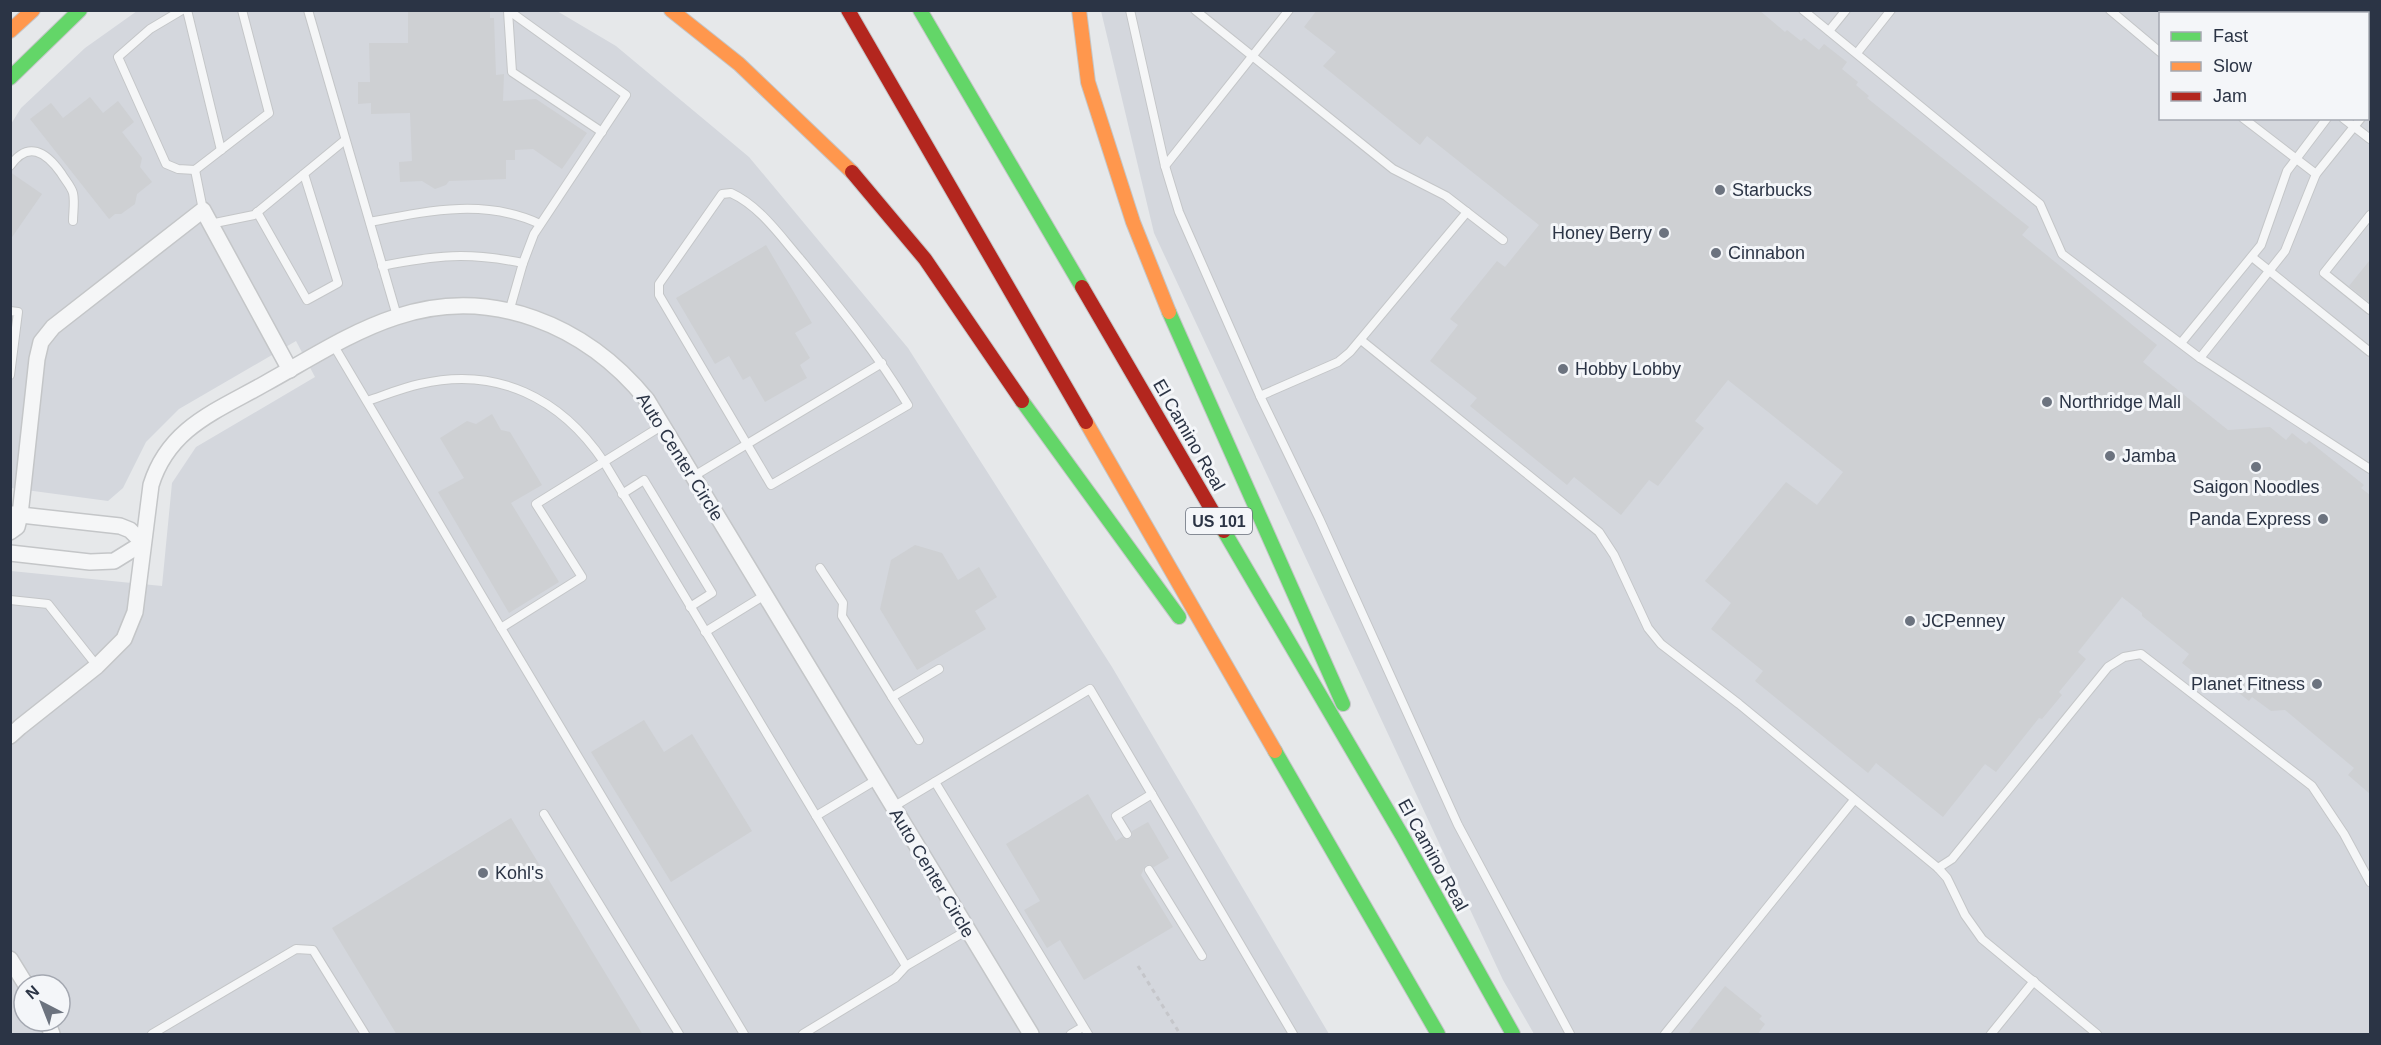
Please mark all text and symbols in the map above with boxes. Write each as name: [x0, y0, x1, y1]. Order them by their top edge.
legend: [2159, 12, 2369, 120]
text: Fast: [2213, 26, 2248, 46]
text: Slow: [2213, 56, 2253, 76]
text: Jam: [2213, 86, 2247, 106]
place label: Starbucks: [1732, 180, 1812, 200]
marker: Starbucks: [1713, 183, 1727, 197]
place label: Honey Berry: [1552, 223, 1652, 243]
marker: Honey Berry: [1657, 226, 1671, 240]
place label: Cinnabon: [1728, 243, 1805, 263]
marker: Cinnabon: [1709, 246, 1723, 260]
place label: Hobby Lobby: [1575, 359, 1681, 379]
marker: Hobby Lobby: [1556, 362, 1570, 376]
street label: El Camino Real: [1149, 376, 1229, 494]
street label: Auto Center Circle: [633, 389, 727, 525]
place label: Northridge Mall: [2059, 392, 2181, 412]
marker: Northridge Mall: [2040, 395, 2054, 409]
place label: Jamba: [2122, 446, 2177, 466]
marker: Jamba: [2103, 449, 2117, 463]
marker: Saigon Noodles: [2249, 460, 2263, 474]
place label: Saigon Noodles: [2192, 477, 2320, 497]
road number: US 101: [1186, 508, 1252, 534]
place label: Panda Express: [2189, 509, 2311, 529]
marker: Panda Express: [2316, 512, 2330, 526]
place label: JCPenney: [1922, 611, 2005, 631]
marker: JCPenney: [1903, 614, 1917, 628]
place label: Planet Fitness: [2191, 674, 2305, 694]
marker: Planet Fitness: [2310, 677, 2324, 691]
street label: El Camino Real: [1394, 795, 1472, 915]
street label: Auto Center Circle: [886, 805, 978, 941]
place label: Kohl's: [495, 863, 543, 883]
marker: Kohl's: [476, 866, 490, 880]
north arrow: [12, 973, 72, 1033]
text: N: [22, 982, 42, 1002]

